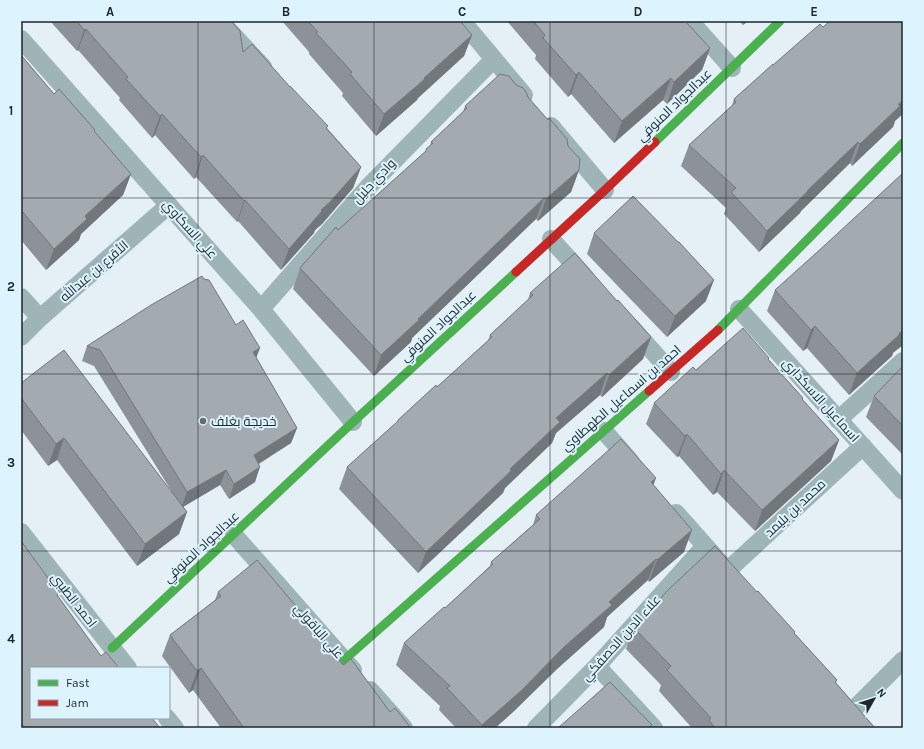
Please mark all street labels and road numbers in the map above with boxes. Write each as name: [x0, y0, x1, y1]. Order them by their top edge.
street label: عبدالجواد المنوفي: [634, 66, 716, 147]
street label: وادي جليل: [350, 156, 401, 209]
street label: علي السكاوي: [157, 197, 220, 263]
street label: الأقرع بن عبدالله: [56, 237, 132, 305]
street label: عبدالجواد المنوفي: [397, 287, 481, 367]
street label: احمد بن اسماعيل الطهطاوي: [558, 342, 686, 456]
street label: اسماعيل الاسكداري: [777, 355, 862, 447]
street label: محمد بن بليمد: [761, 476, 829, 540]
street label: عبدالجواد المنوفي: [160, 508, 244, 588]
street label: احمد الطيبي: [46, 570, 100, 632]
street label: علاء الدين الحصفكي: [578, 592, 666, 686]
street label: علي الباقولي: [289, 600, 347, 663]

